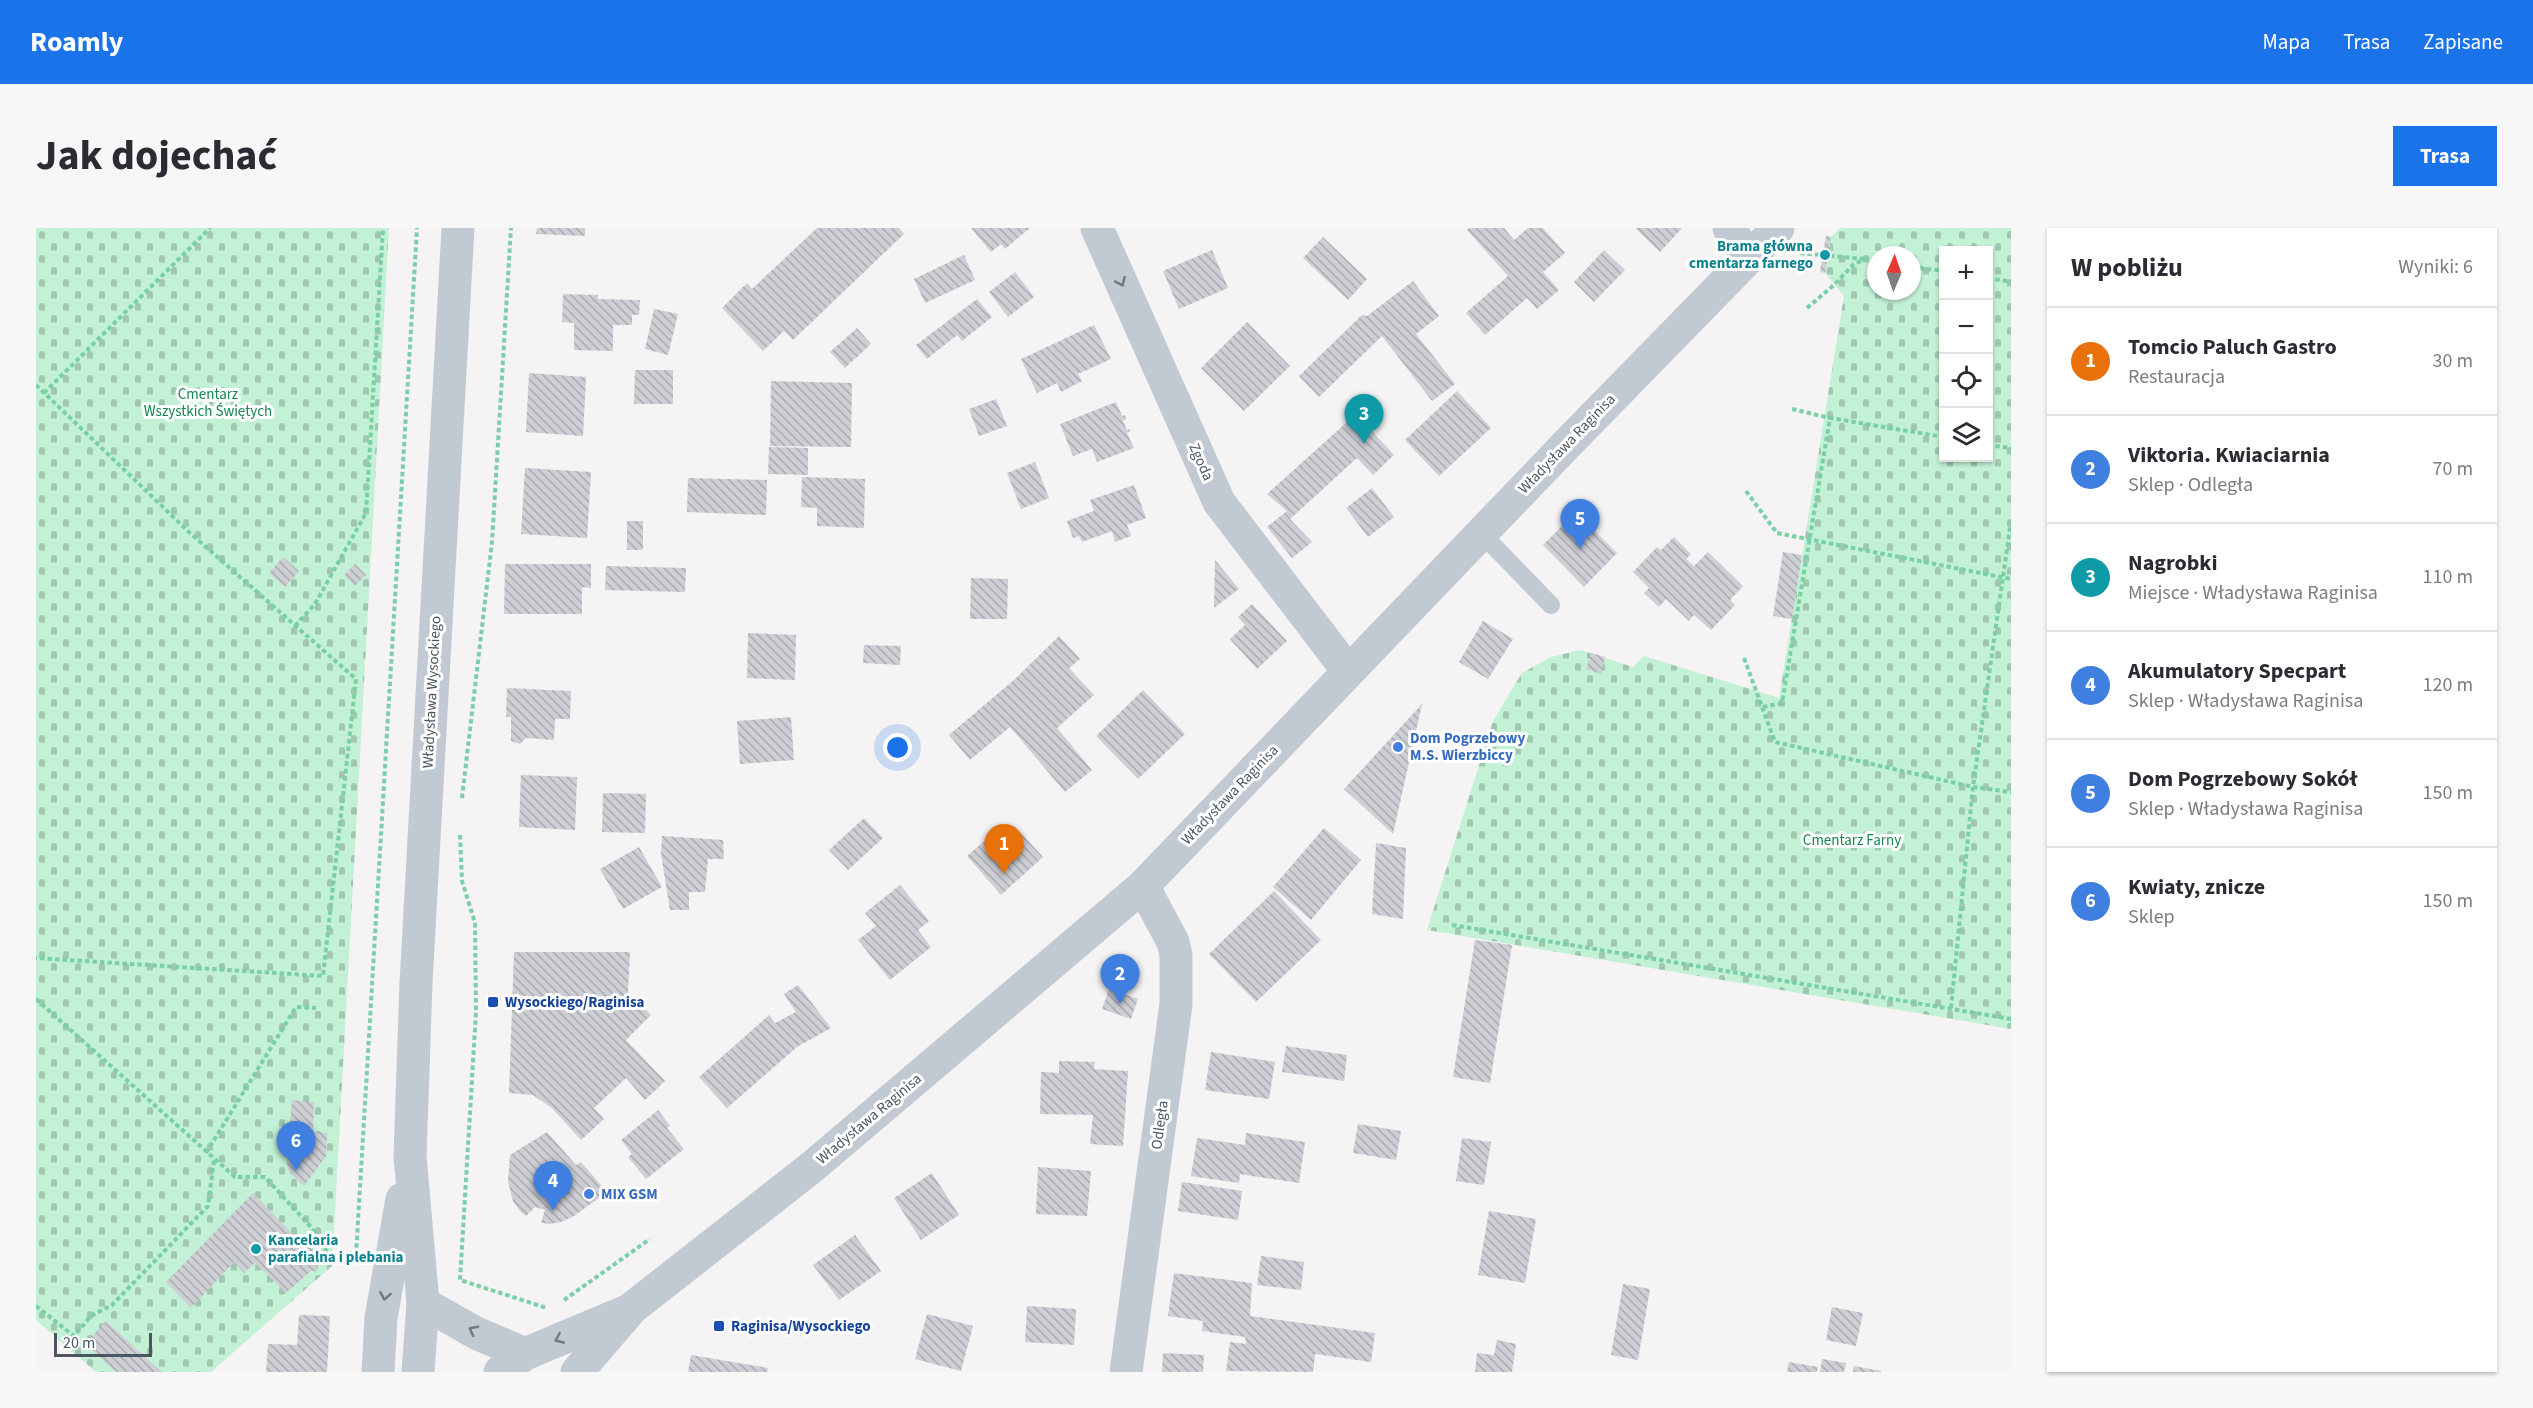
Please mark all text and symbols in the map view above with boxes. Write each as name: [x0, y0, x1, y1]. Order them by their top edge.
text: Roamly: [30, 22, 123, 62]
text: Mapa: [2262, 27, 2310, 57]
text: Trasa: [2343, 27, 2390, 57]
text: Zapisane: [2423, 27, 2503, 57]
text: Jak dojechać: [36, 126, 277, 186]
button: Trasa: [2393, 126, 2497, 186]
place label: Brama główna cmentarza farnego: [1689, 236, 1813, 274]
north arrow: [1867, 246, 1921, 300]
map controls: [1939, 246, 1993, 462]
button: +: [1939, 246, 1993, 300]
marker: Brama główna cmentarza farnego: [1818, 248, 1832, 262]
text: W pobliżu: [2071, 249, 2183, 286]
text: Wyniki: 6: [2398, 253, 2473, 281]
one-way arrow: [1113, 275, 1125, 286]
button: −: [1939, 300, 1993, 354]
text: Tomcio Paluch Gastro: [2128, 331, 2337, 363]
text: 1: [2085, 347, 2096, 375]
text: 30 m: [2433, 347, 2473, 375]
button: locate: [1939, 354, 1993, 408]
text: Restauracja: [2128, 363, 2225, 391]
park label: Cmentarz Wszystkich Świętych: [144, 384, 272, 422]
street label: Władysława Raginisa: [1514, 389, 1620, 499]
pin: 3: [1344, 394, 1384, 444]
button: layers: [1939, 408, 1993, 462]
text: Viktoria. Kwiaciarnia: [2128, 439, 2330, 471]
street label: Zgoda: [1183, 440, 1219, 484]
text: 2: [2085, 455, 2096, 483]
text: 70 m: [2433, 455, 2473, 483]
text: Sklep · Odległa: [2128, 471, 2253, 499]
pin: 5: [1560, 500, 1600, 549]
text: Nagrobki: [2128, 547, 2217, 579]
text: 3: [2085, 563, 2096, 591]
text: 110 m: [2423, 563, 2473, 591]
text: Miejsce · Władysława Raginisa: [2128, 579, 2378, 607]
street label: Władysława Wysockiego: [418, 615, 446, 769]
text: Akumulatory Specpart: [2128, 655, 2346, 687]
text: 4: [2085, 671, 2096, 699]
text: 120 m: [2423, 671, 2473, 699]
text: Sklep · Władysława Raginisa: [2128, 687, 2363, 715]
place label: Dom Pogrzebowy M.S. Wierzbiccy: [1410, 728, 1525, 766]
your location: [883, 733, 912, 762]
street label: Władysława Raginisa: [1177, 740, 1283, 850]
marker: Dom Pogrzebowy M.S. Wierzbiccy: [1391, 740, 1405, 754]
text: Dom Pogrzebowy Sokół: [2128, 763, 2357, 795]
text: 5: [2085, 779, 2096, 807]
text: 150 m: [2423, 779, 2473, 807]
text: Sklep · Władysława Raginisa: [2128, 795, 2363, 823]
pin: 1: [984, 824, 1024, 874]
park label: Cmentarz Farny: [1803, 830, 1901, 851]
text: Kwiaty, znicze: [2128, 871, 2265, 903]
text: 6: [2085, 887, 2096, 915]
text: 150 m: [2423, 887, 2473, 915]
text: Sklep: [2128, 903, 2175, 931]
pin: 2: [1100, 954, 1140, 1004]
place label: Wysockiego/Raginisa: [505, 992, 645, 1013]
marker: Wysockiego/Raginisa: [486, 995, 500, 1009]
street label: Władysława Raginisa: [812, 1069, 926, 1169]
street label: Odległa: [1146, 1099, 1174, 1151]
pin: 6: [276, 1122, 316, 1171]
pin: 4: [534, 1162, 572, 1211]
place label: MIX GSM: [601, 1184, 658, 1205]
marker: MIX GSM: [582, 1187, 596, 1201]
place label: Kancelaria parafialna i plebania: [268, 1230, 404, 1268]
marker: Kancelaria parafialna i plebania: [249, 1242, 263, 1256]
one-way arrow: [379, 1291, 392, 1301]
place label: Raginisa/Wysockiego: [731, 1316, 871, 1337]
marker: Raginisa/Wysockiego: [712, 1319, 726, 1333]
one-way arrow: [469, 1326, 479, 1337]
scale bar: [54, 1330, 152, 1358]
text: 20 m: [63, 1332, 95, 1354]
one-way arrow: [555, 1332, 566, 1344]

